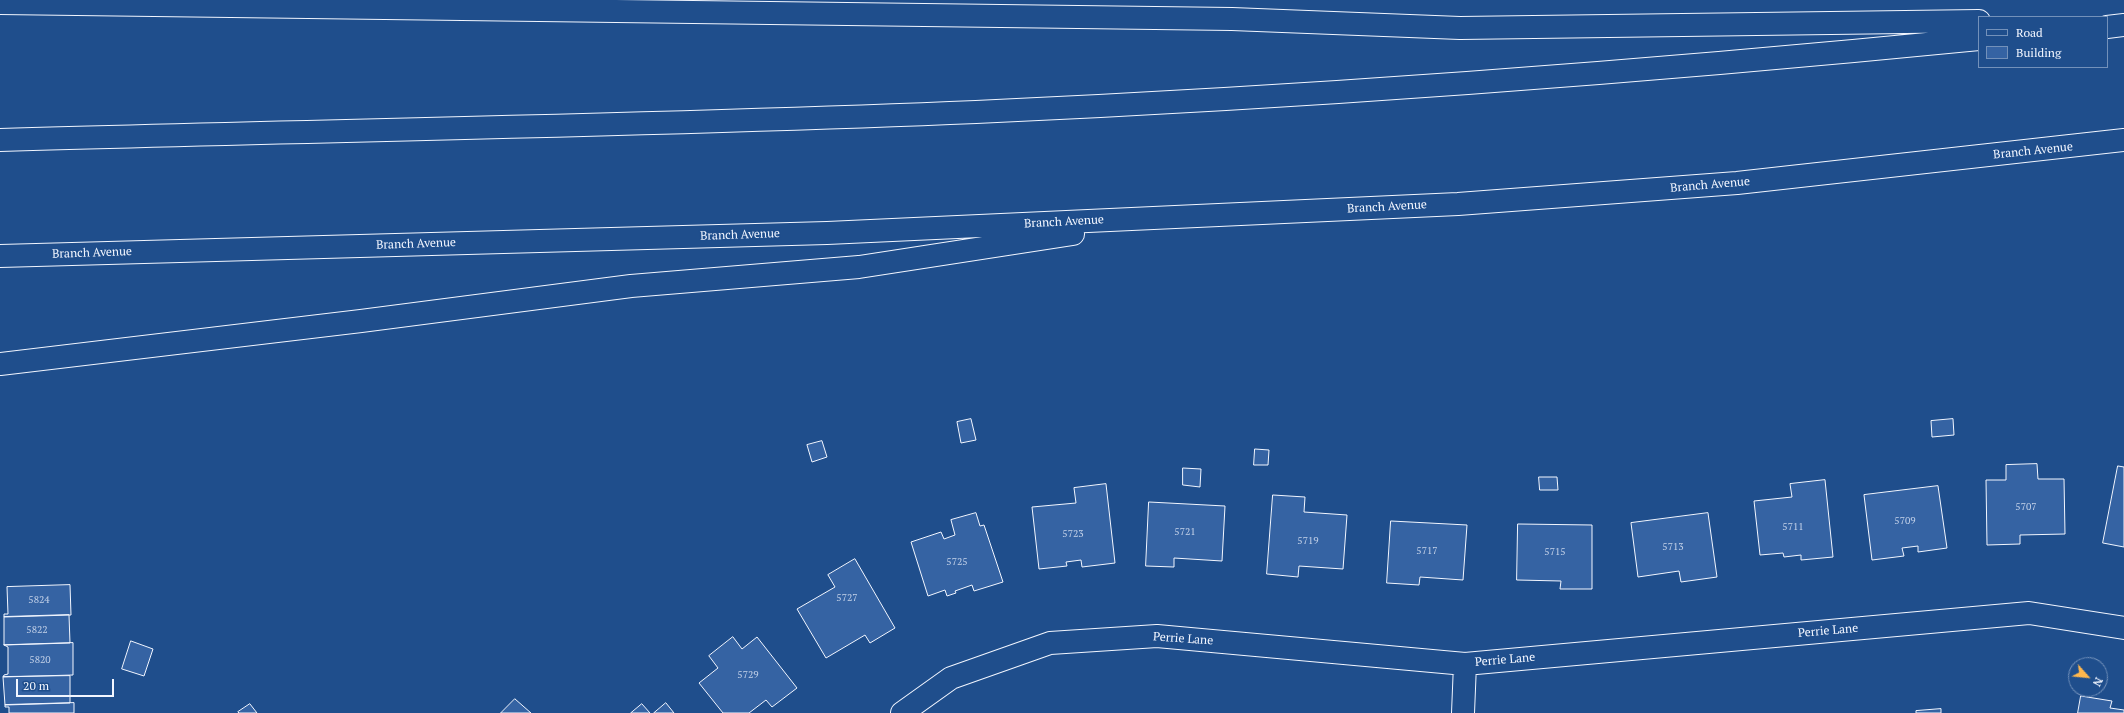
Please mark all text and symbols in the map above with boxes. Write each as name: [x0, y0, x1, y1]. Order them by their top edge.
legend: [1978, 16, 2108, 68]
text: Road: [2016, 25, 2043, 40]
text: Building: [2016, 45, 2061, 60]
street label: Branch Avenue: [1992, 140, 2074, 162]
street label: Branch Avenue: [1670, 174, 1750, 196]
street label: Branch Avenue: [1347, 198, 1427, 216]
street label: Branch Avenue: [1024, 213, 1104, 231]
street label: Branch Avenue: [700, 226, 780, 244]
street label: Branch Avenue: [376, 235, 456, 253]
street label: Branch Avenue: [52, 244, 132, 262]
house number: 5707: [2015, 501, 2037, 513]
house number: 5709: [1894, 515, 1916, 527]
house number: 5711: [1782, 521, 1804, 533]
house number: 5721: [1174, 526, 1196, 538]
house number: 5723: [1062, 528, 1084, 540]
house number: 5719: [1297, 535, 1319, 547]
house number: 5713: [1662, 541, 1684, 553]
house number: 5717: [1416, 545, 1438, 557]
house number: 5715: [1544, 546, 1566, 558]
house number: 5725: [946, 556, 968, 568]
house number: 5727: [836, 592, 858, 604]
house number: 5824: [28, 594, 50, 606]
street label: Perrie Lane: [1797, 621, 1859, 641]
house number: 5822: [26, 624, 48, 636]
street label: Perrie Lane: [1152, 630, 1214, 648]
street label: Perrie Lane: [1474, 650, 1536, 670]
house number: 5820: [29, 654, 51, 666]
north arrow: [2068, 657, 2108, 697]
house number: 5729: [737, 669, 759, 681]
scale bar: [18, 671, 116, 697]
text: N: [2090, 675, 2106, 689]
text: 20 m: [23, 678, 49, 693]

